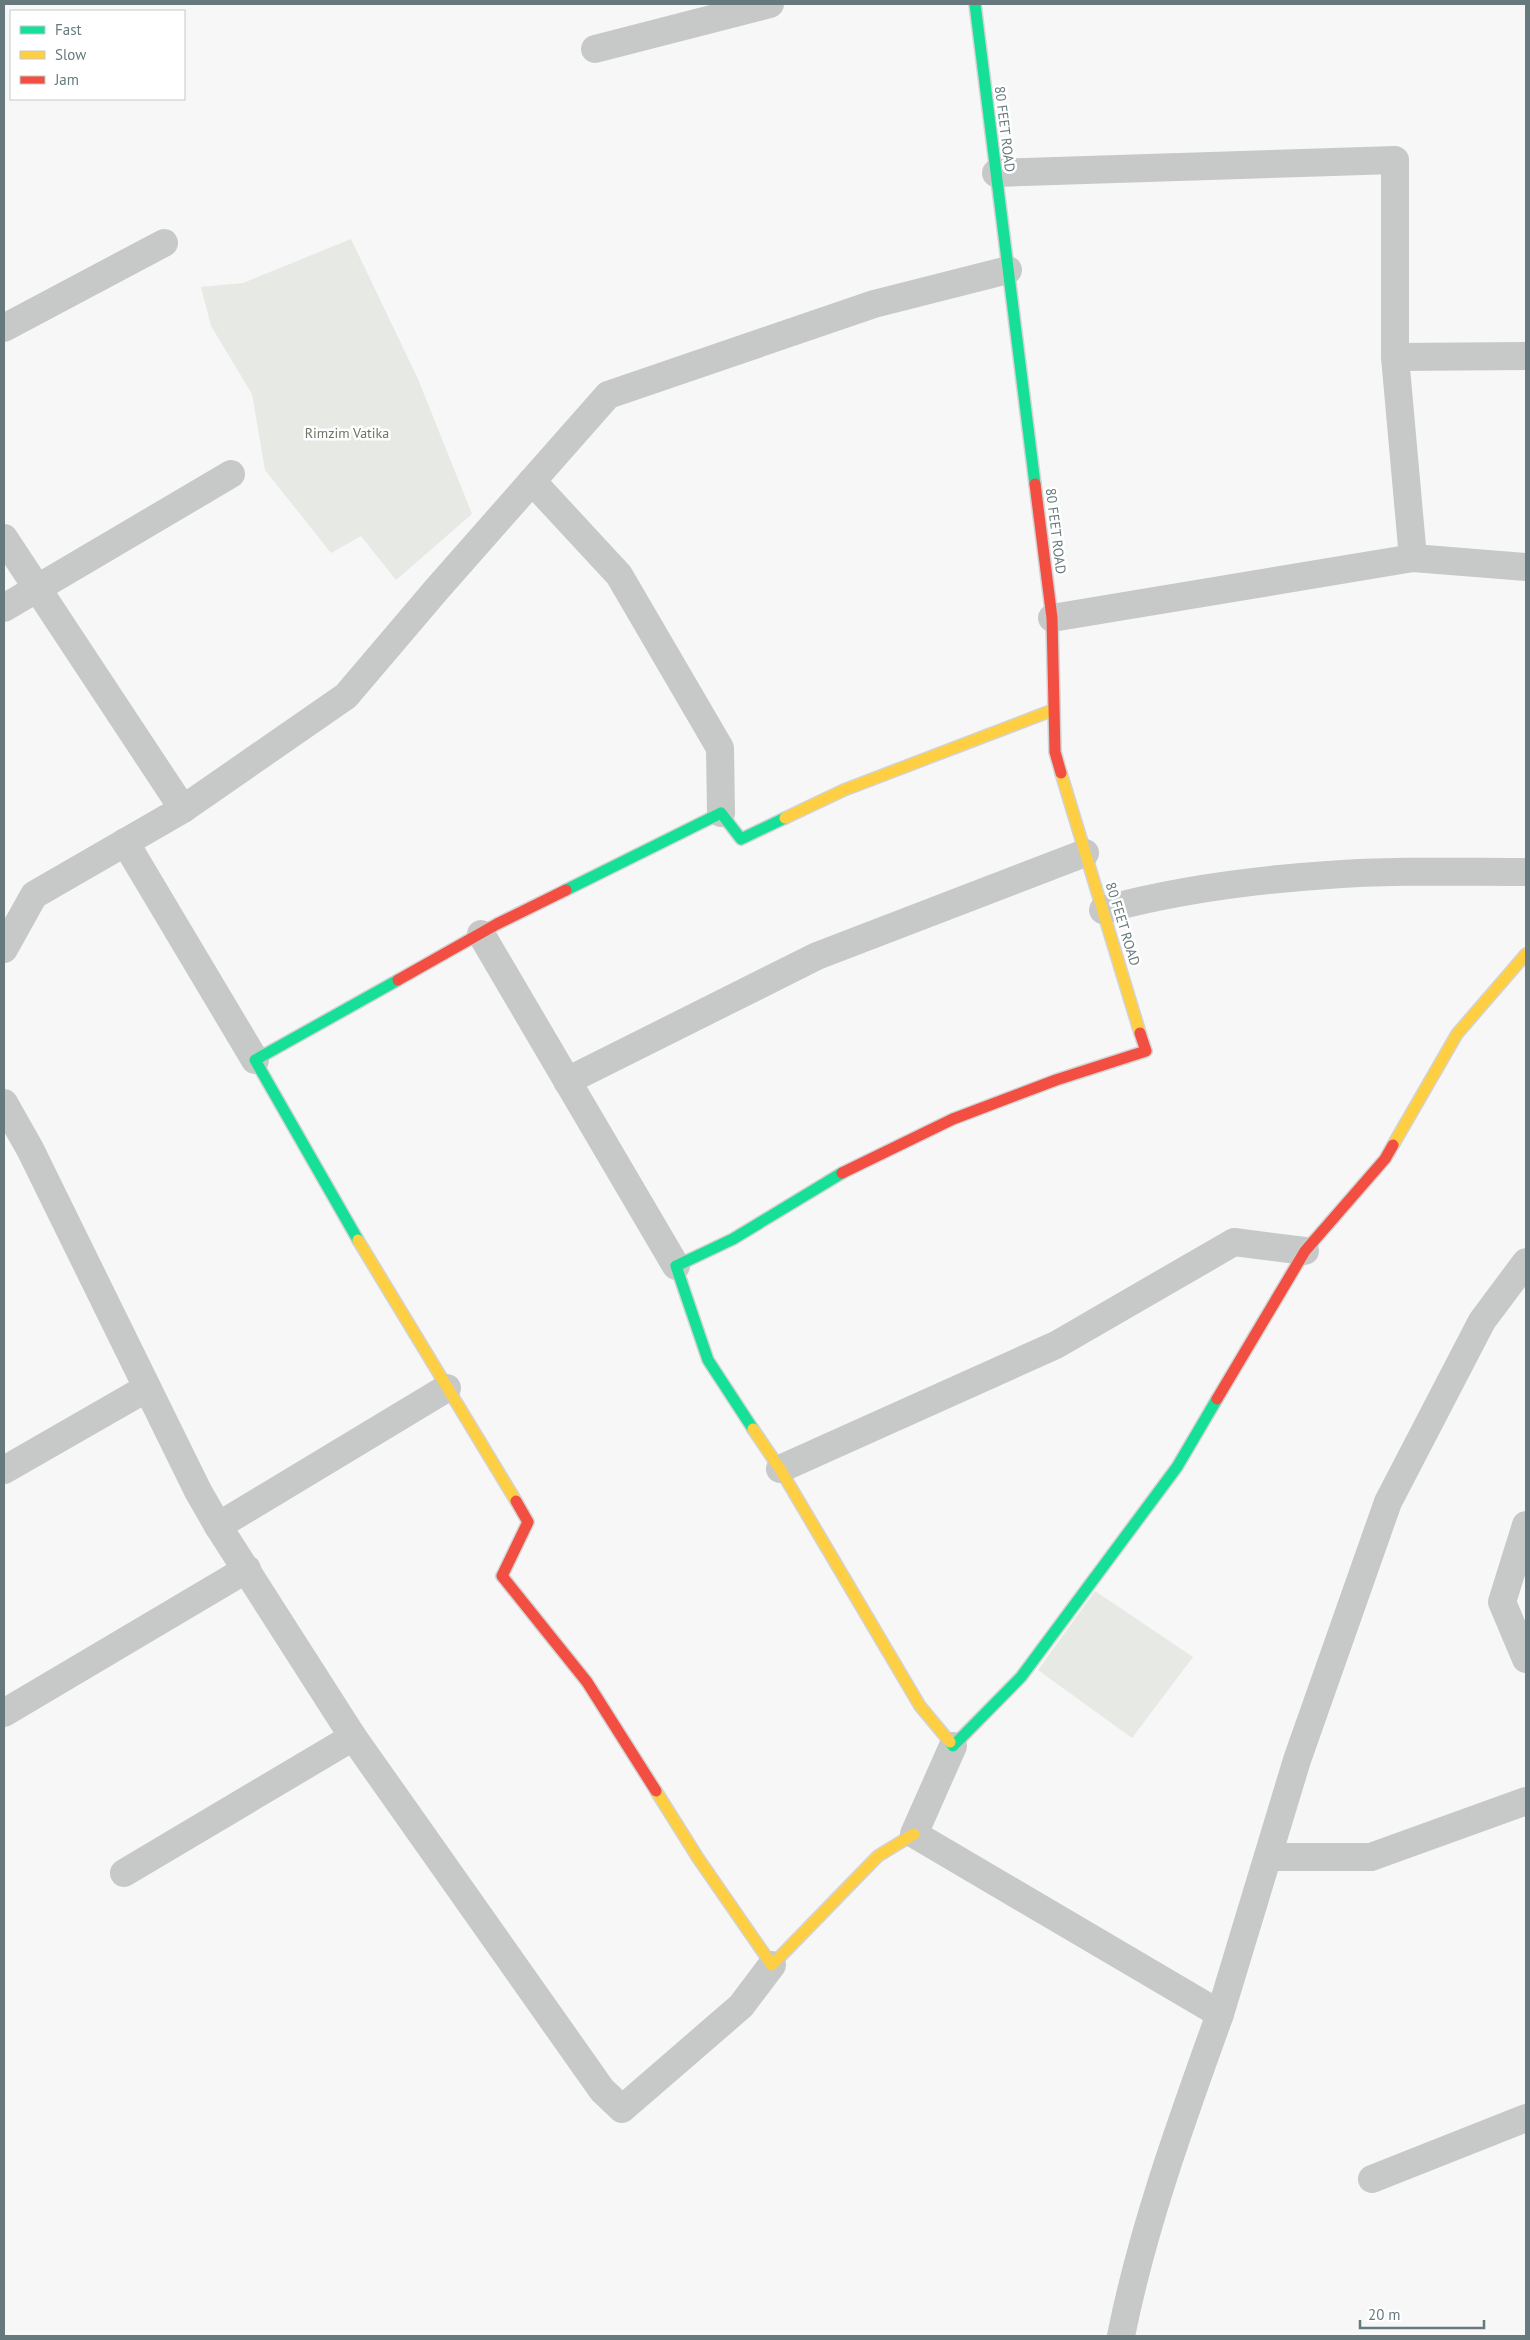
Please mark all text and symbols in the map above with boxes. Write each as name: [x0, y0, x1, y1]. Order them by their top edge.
legend: [10, 10, 185, 100]
text: Fast: [55, 20, 82, 39]
text: Slow: [55, 45, 86, 64]
text: Jam: [54, 70, 79, 89]
street label: 80 FEET ROAD: [991, 85, 1019, 173]
park label: Rimzim Vatika: [305, 424, 389, 442]
street label: 80 FEET ROAD: [1042, 487, 1070, 575]
street label: 80 FEET ROAD: [1102, 880, 1144, 968]
scale bar: [1360, 2298, 1484, 2330]
text: 20 m: [1368, 2305, 1401, 2324]

